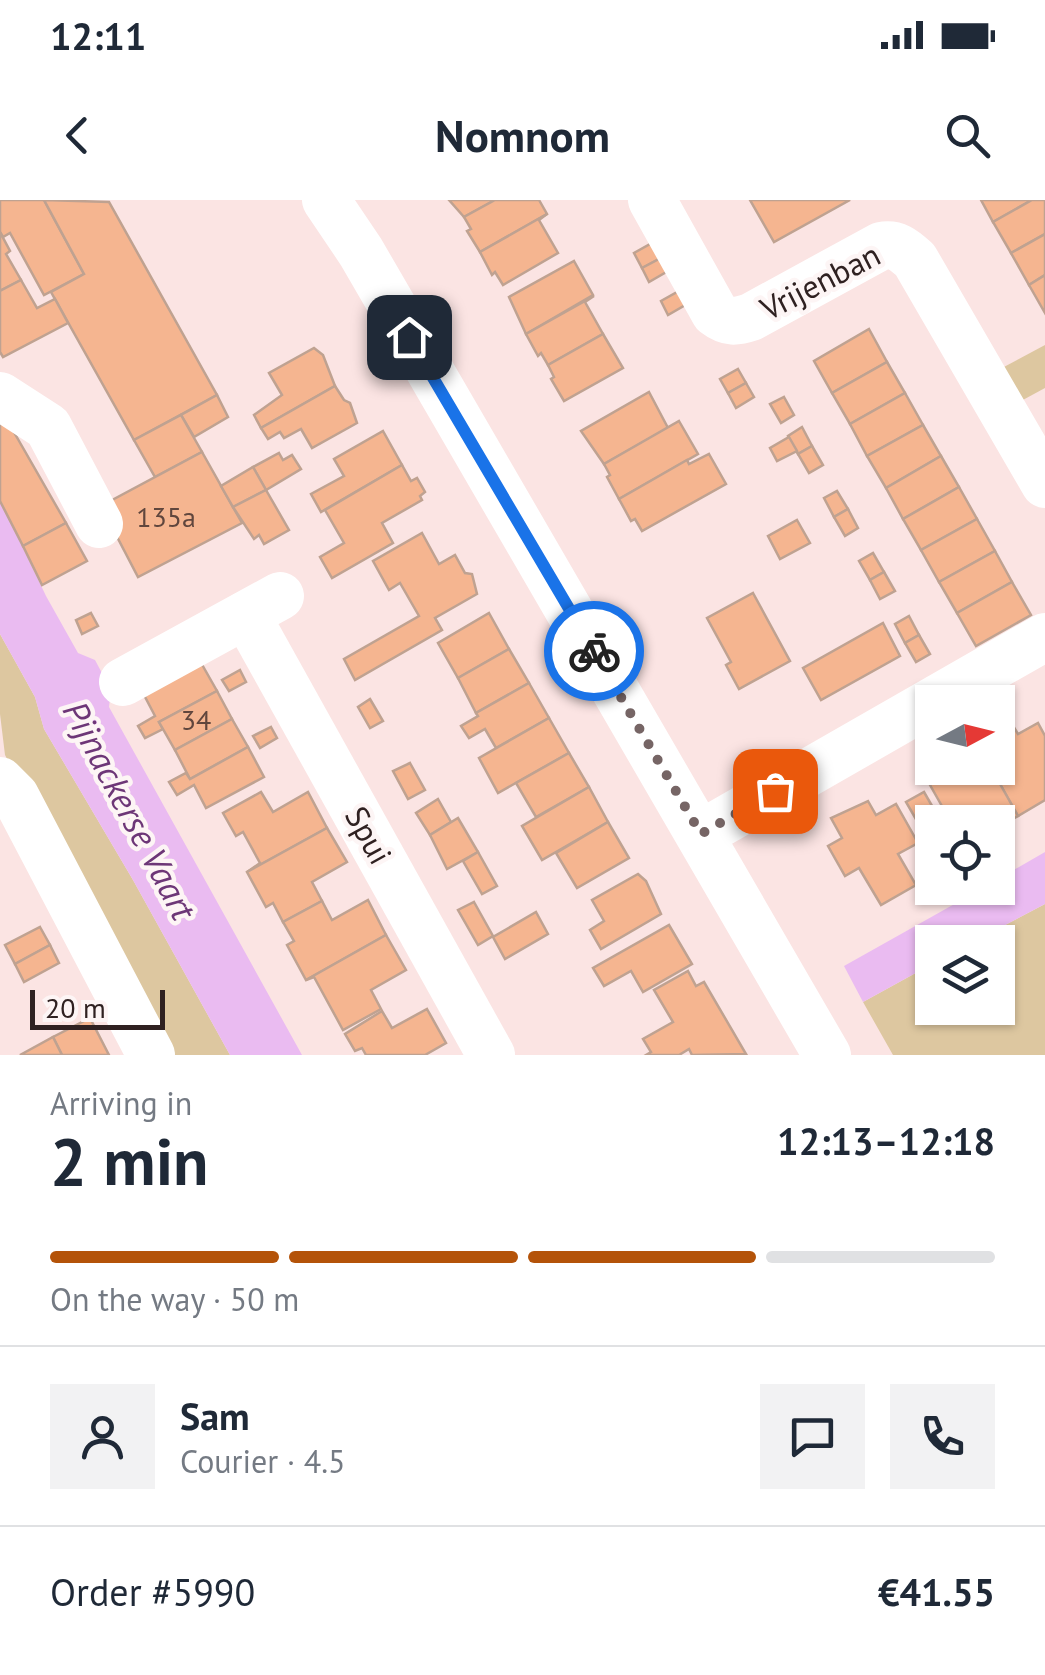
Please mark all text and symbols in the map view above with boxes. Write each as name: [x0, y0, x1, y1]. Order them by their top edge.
text: 12:11: [50, 11, 146, 60]
text: Nomnom: [435, 106, 610, 164]
icon: back: [50, 108, 105, 163]
icon: search: [940, 108, 995, 163]
street label: Vrijenban: [752, 233, 887, 329]
pin: [367, 295, 452, 380]
icon: home: [382, 310, 437, 365]
house number: 135a: [136, 498, 196, 535]
courier: [544, 601, 644, 701]
icon: bike: [567, 624, 622, 679]
north arrow: [915, 685, 1015, 785]
map controls: [915, 685, 1015, 1025]
water label: Pijnackerse Vaart: [53, 693, 208, 929]
house number: 34: [181, 701, 211, 738]
pin: [733, 749, 818, 834]
icon: bag: [748, 764, 803, 819]
street label: Spui: [336, 799, 402, 871]
button: locate: [915, 805, 1015, 905]
button: layers: [915, 925, 1015, 1025]
scale bar: [30, 985, 165, 1030]
text: 20 m: [45, 989, 106, 1026]
text: Arriving in: [50, 1082, 192, 1124]
text: 12:13–12:18: [777, 1116, 995, 1165]
text: 2 min: [50, 1119, 209, 1203]
text: On the way · 50 m: [50, 1278, 299, 1320]
button: person: [50, 1384, 155, 1489]
button: chat: [760, 1384, 865, 1489]
button: phone: [890, 1384, 995, 1489]
text: Sam: [180, 1391, 250, 1440]
text: Courier · 4.5: [180, 1440, 346, 1482]
text: Order #5990: [50, 1567, 255, 1616]
text: €41.55: [878, 1567, 995, 1616]

